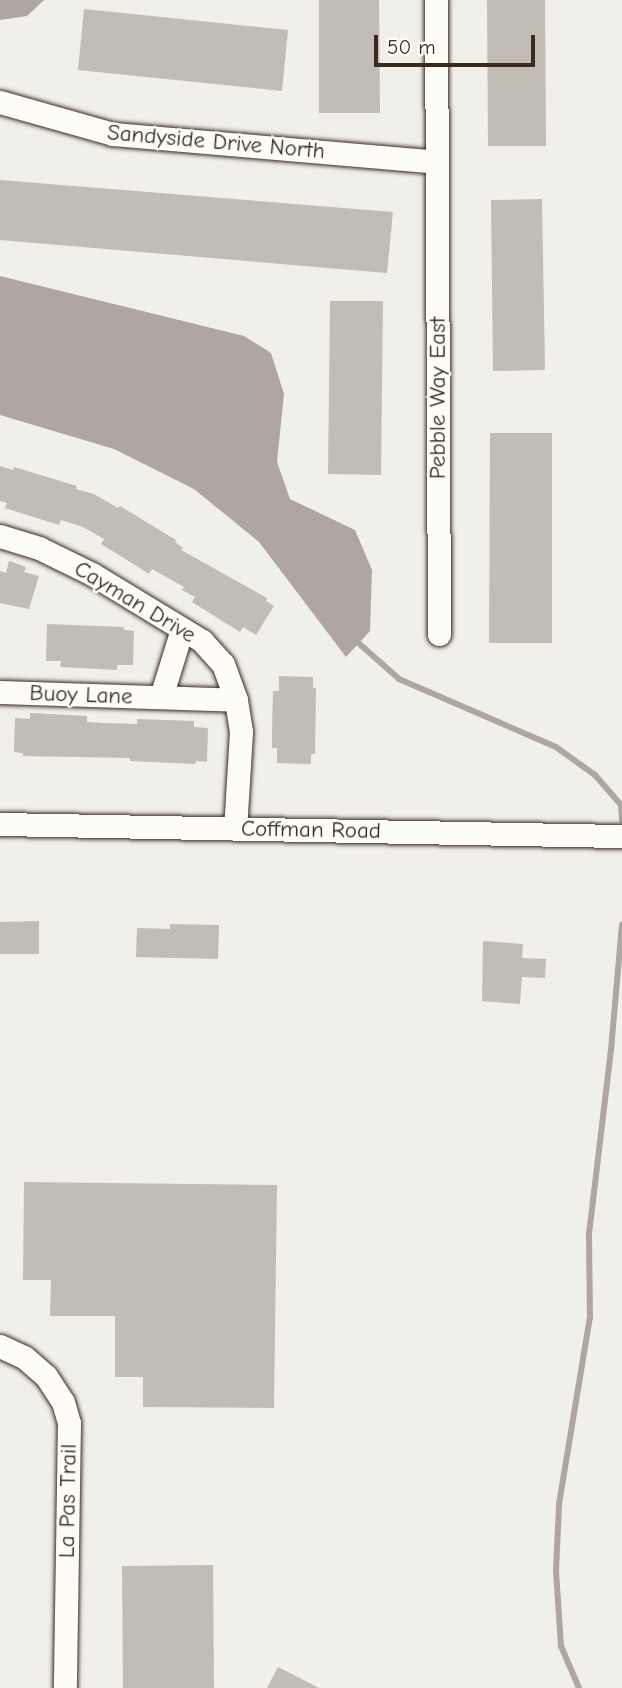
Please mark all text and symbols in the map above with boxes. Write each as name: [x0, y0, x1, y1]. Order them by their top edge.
scale bar: [377, 21, 538, 65]
text: 50 m: [387, 35, 436, 59]
street label: Sandyside Drive North: [106, 119, 326, 165]
street label: Pebble Way East: [424, 317, 452, 479]
street label: Cayman Drive: [69, 555, 201, 649]
street label: Buoy Lane: [29, 679, 133, 711]
street label: Coffman Road: [241, 815, 381, 845]
street label: La Pas Trail: [53, 1444, 83, 1558]

